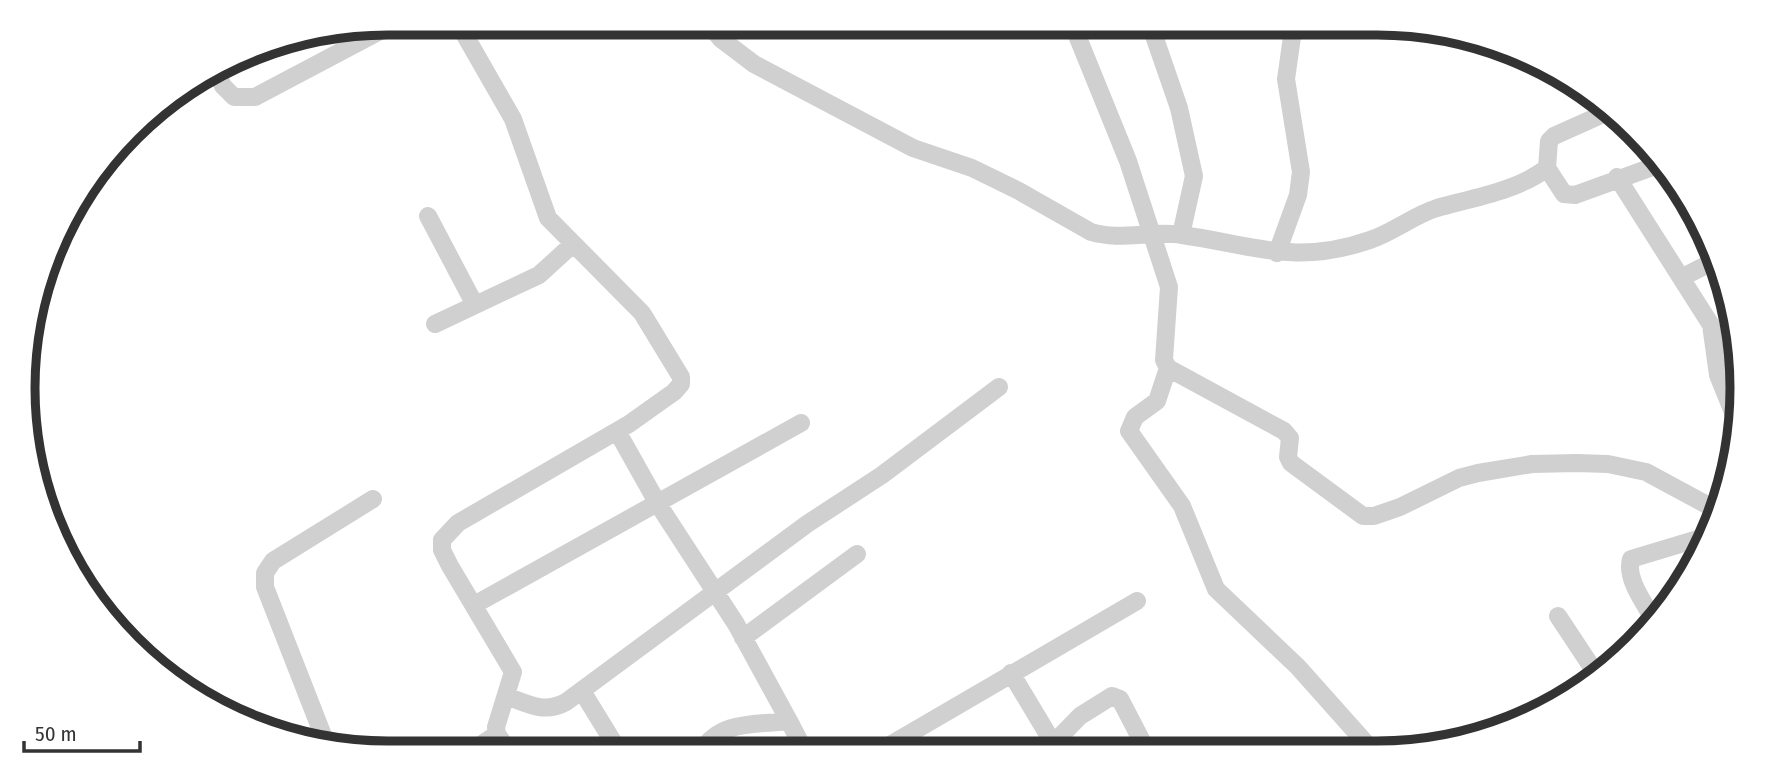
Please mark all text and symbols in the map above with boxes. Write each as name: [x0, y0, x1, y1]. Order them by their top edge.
scale bar: [24, 710, 140, 754]
text: 50 m: [35, 721, 77, 747]

